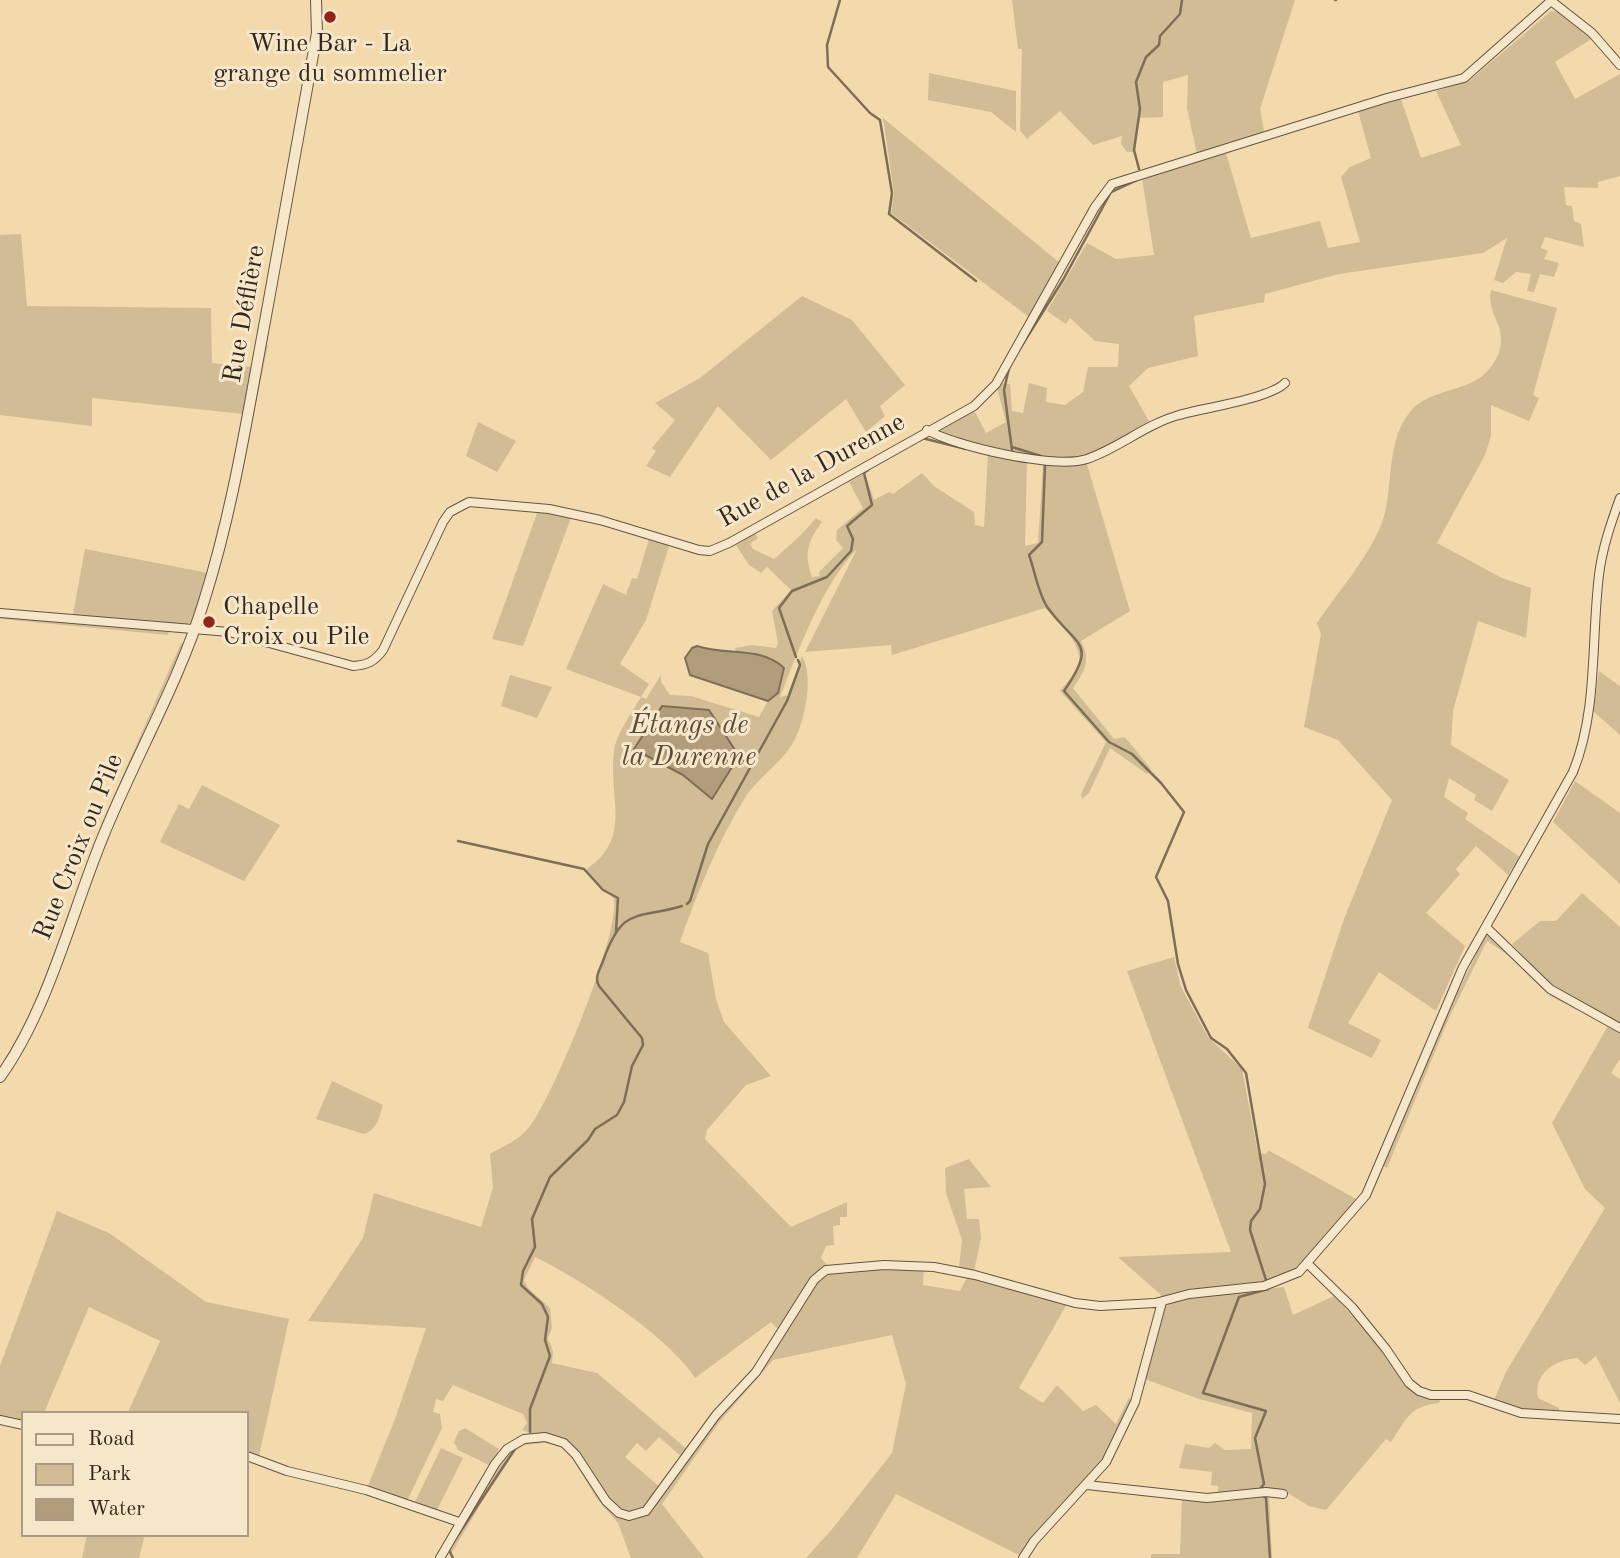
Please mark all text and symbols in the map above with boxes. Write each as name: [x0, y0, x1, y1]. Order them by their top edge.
marker: Wine Bar - La grange du sommelier: [322, 9, 338, 25]
place label: Wine Bar - La grange du sommelier: [213, 28, 447, 90]
street label: Rue Déflière: [218, 243, 272, 385]
street label: Rue de la Durenne: [713, 407, 911, 535]
place label: Chapelle Croix ou Pile: [223, 591, 370, 652]
marker: Chapelle Croix ou Pile: [201, 614, 217, 630]
water label: Étangs de la Durenne: [621, 709, 757, 775]
street label: Rue Croix ou Pile: [27, 749, 131, 945]
legend: [21, 1411, 248, 1537]
text: Road: [88, 1429, 135, 1450]
text: Park: [88, 1464, 131, 1485]
text: Water: [88, 1499, 145, 1520]

